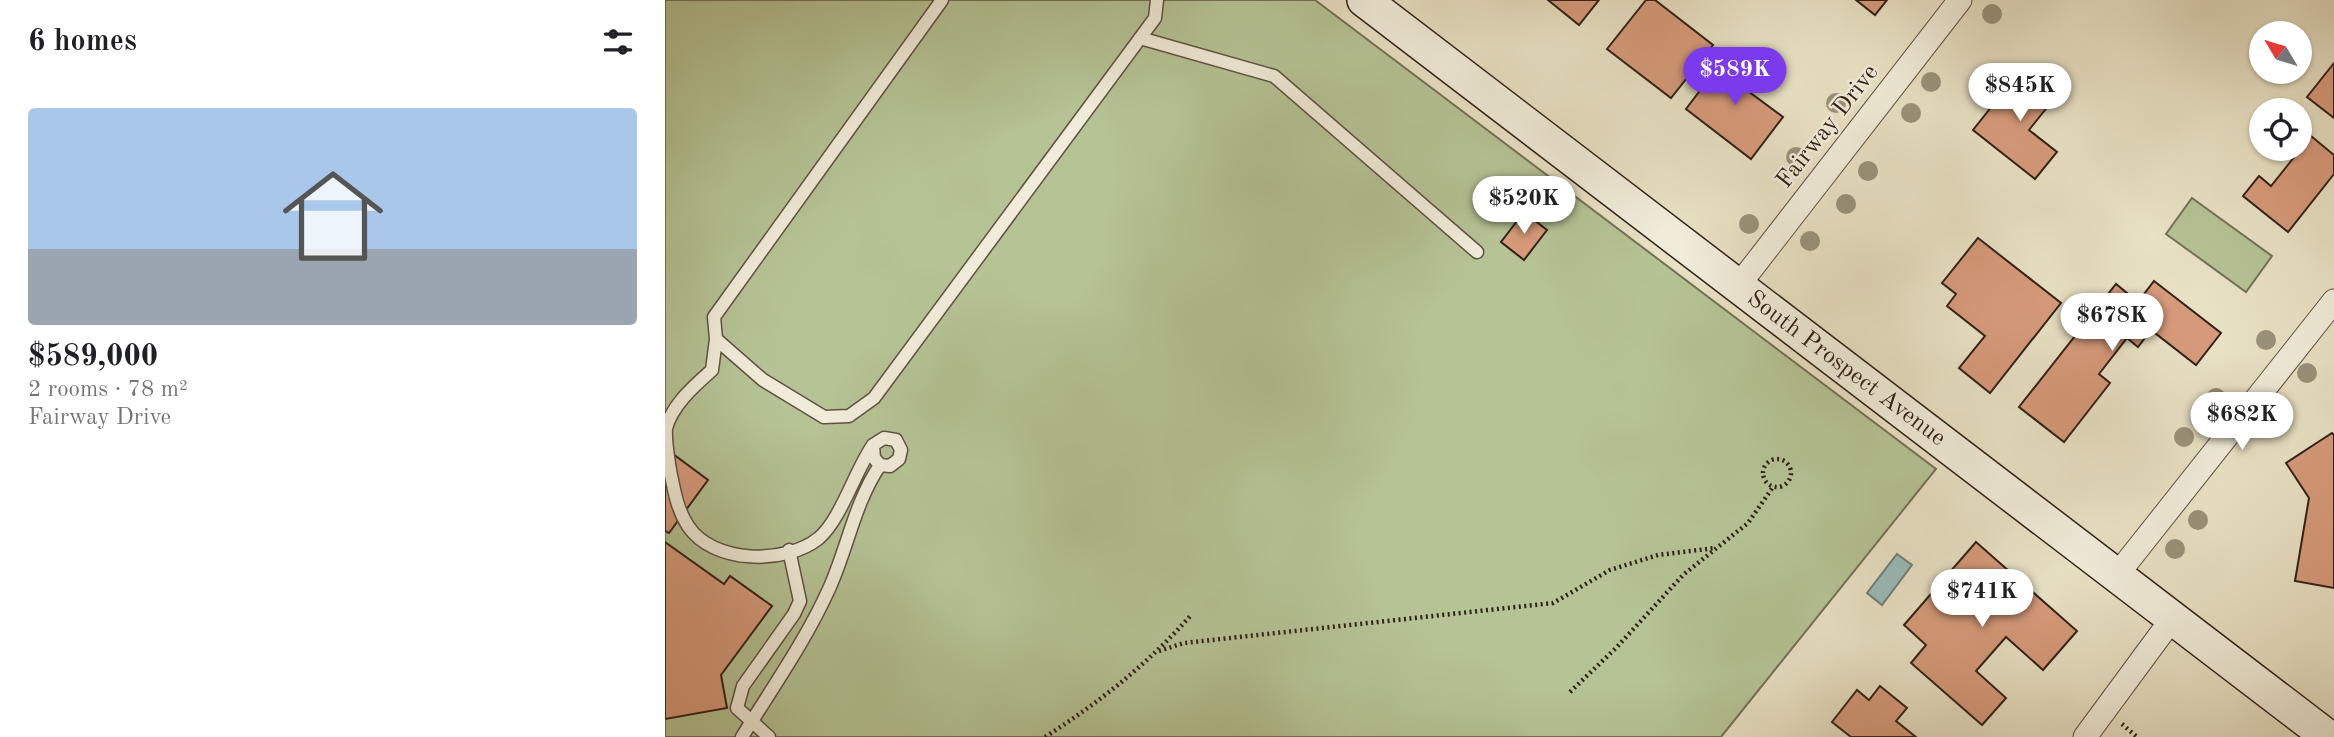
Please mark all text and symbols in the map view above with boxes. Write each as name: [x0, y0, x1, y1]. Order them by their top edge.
north arrow: [2249, 21, 2312, 84]
map controls: [2249, 21, 2312, 161]
icon: filters: [599, 23, 637, 61]
text: 6 homes: [28, 27, 137, 57]
pin: $589K: [1686, 48, 1784, 107]
text: $589K: [1699, 58, 1771, 81]
street label: Fairway Drive: [1773, 61, 1883, 193]
pin: $845K: [1971, 64, 2069, 123]
text: $845K: [1984, 74, 2056, 97]
button: locate: [2249, 98, 2312, 161]
icon: home: [270, 153, 396, 279]
pin: $520K: [1475, 176, 1573, 236]
text: $520K: [1488, 187, 1560, 210]
street label: South Prospect Avenue: [1742, 287, 1950, 451]
pin: $678K: [2063, 294, 2161, 353]
text: $678K: [2076, 304, 2148, 327]
text: $589,000: [28, 342, 158, 372]
text: 2 rooms · 78 m²: [28, 378, 188, 401]
pin: $682K: [2193, 392, 2291, 452]
text: $682K: [2206, 403, 2278, 426]
text: Fairway Drive: [28, 406, 171, 429]
pin: $741K: [1933, 570, 2031, 629]
text: $741K: [1946, 580, 2018, 603]

